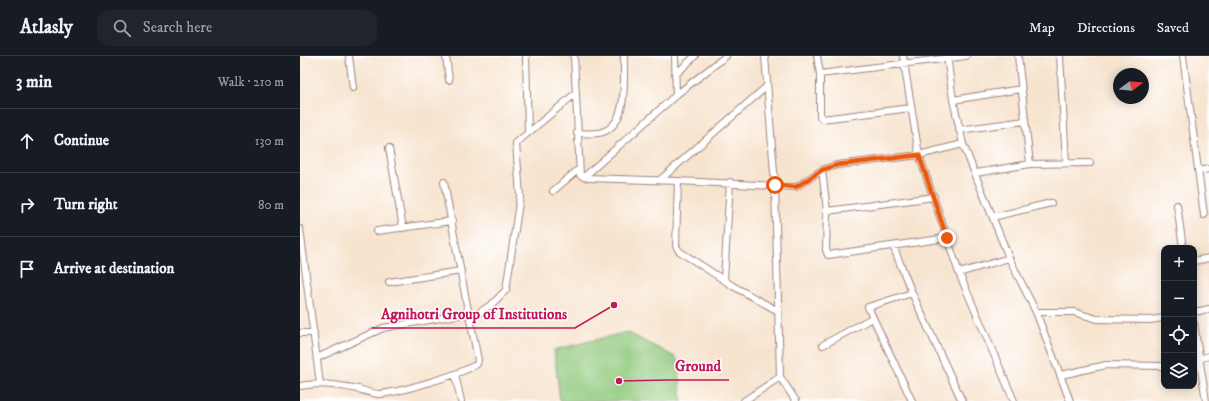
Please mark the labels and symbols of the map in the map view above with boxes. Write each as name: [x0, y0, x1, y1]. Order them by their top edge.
north arrow: [1113, 68, 1149, 104]
route start: [766, 176, 784, 194]
route end: [938, 229, 956, 247]
callout: Agnihotri Group of Institutions: [372, 301, 575, 328]
text: Agnihotri Group of Institutions: [380, 305, 567, 324]
callout: Ground: [667, 353, 729, 380]
text: Ground: [675, 357, 721, 376]

